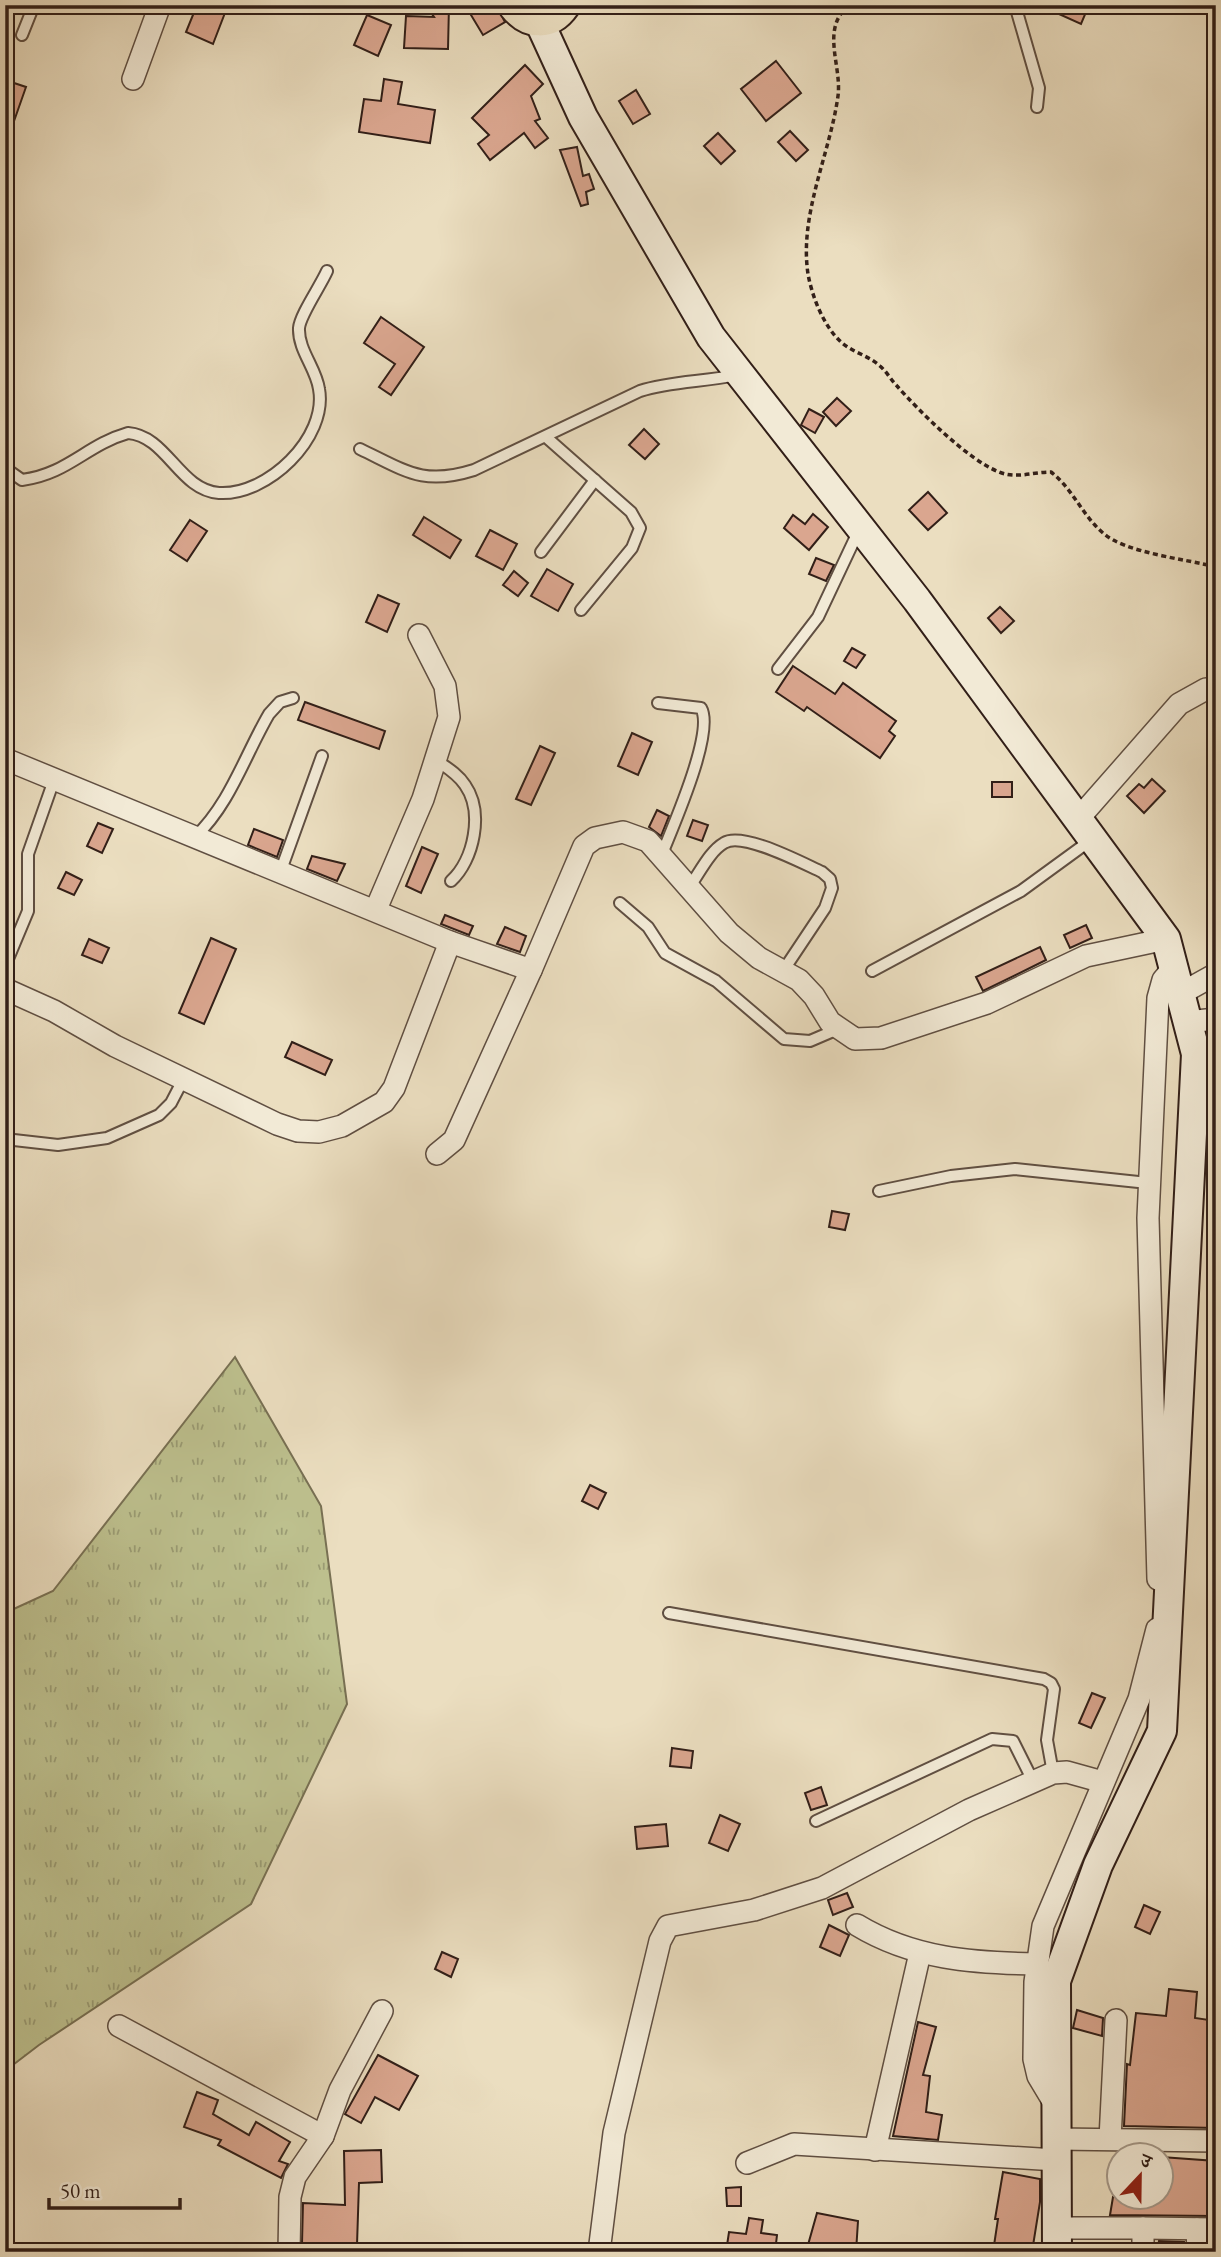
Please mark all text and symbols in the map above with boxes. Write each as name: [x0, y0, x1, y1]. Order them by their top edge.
north arrow: [1106, 2142, 1176, 2212]
text: उ: [1135, 2147, 1157, 2175]
scale bar: [49, 2166, 180, 2210]
text: 50 m: [60, 2177, 101, 2204]

